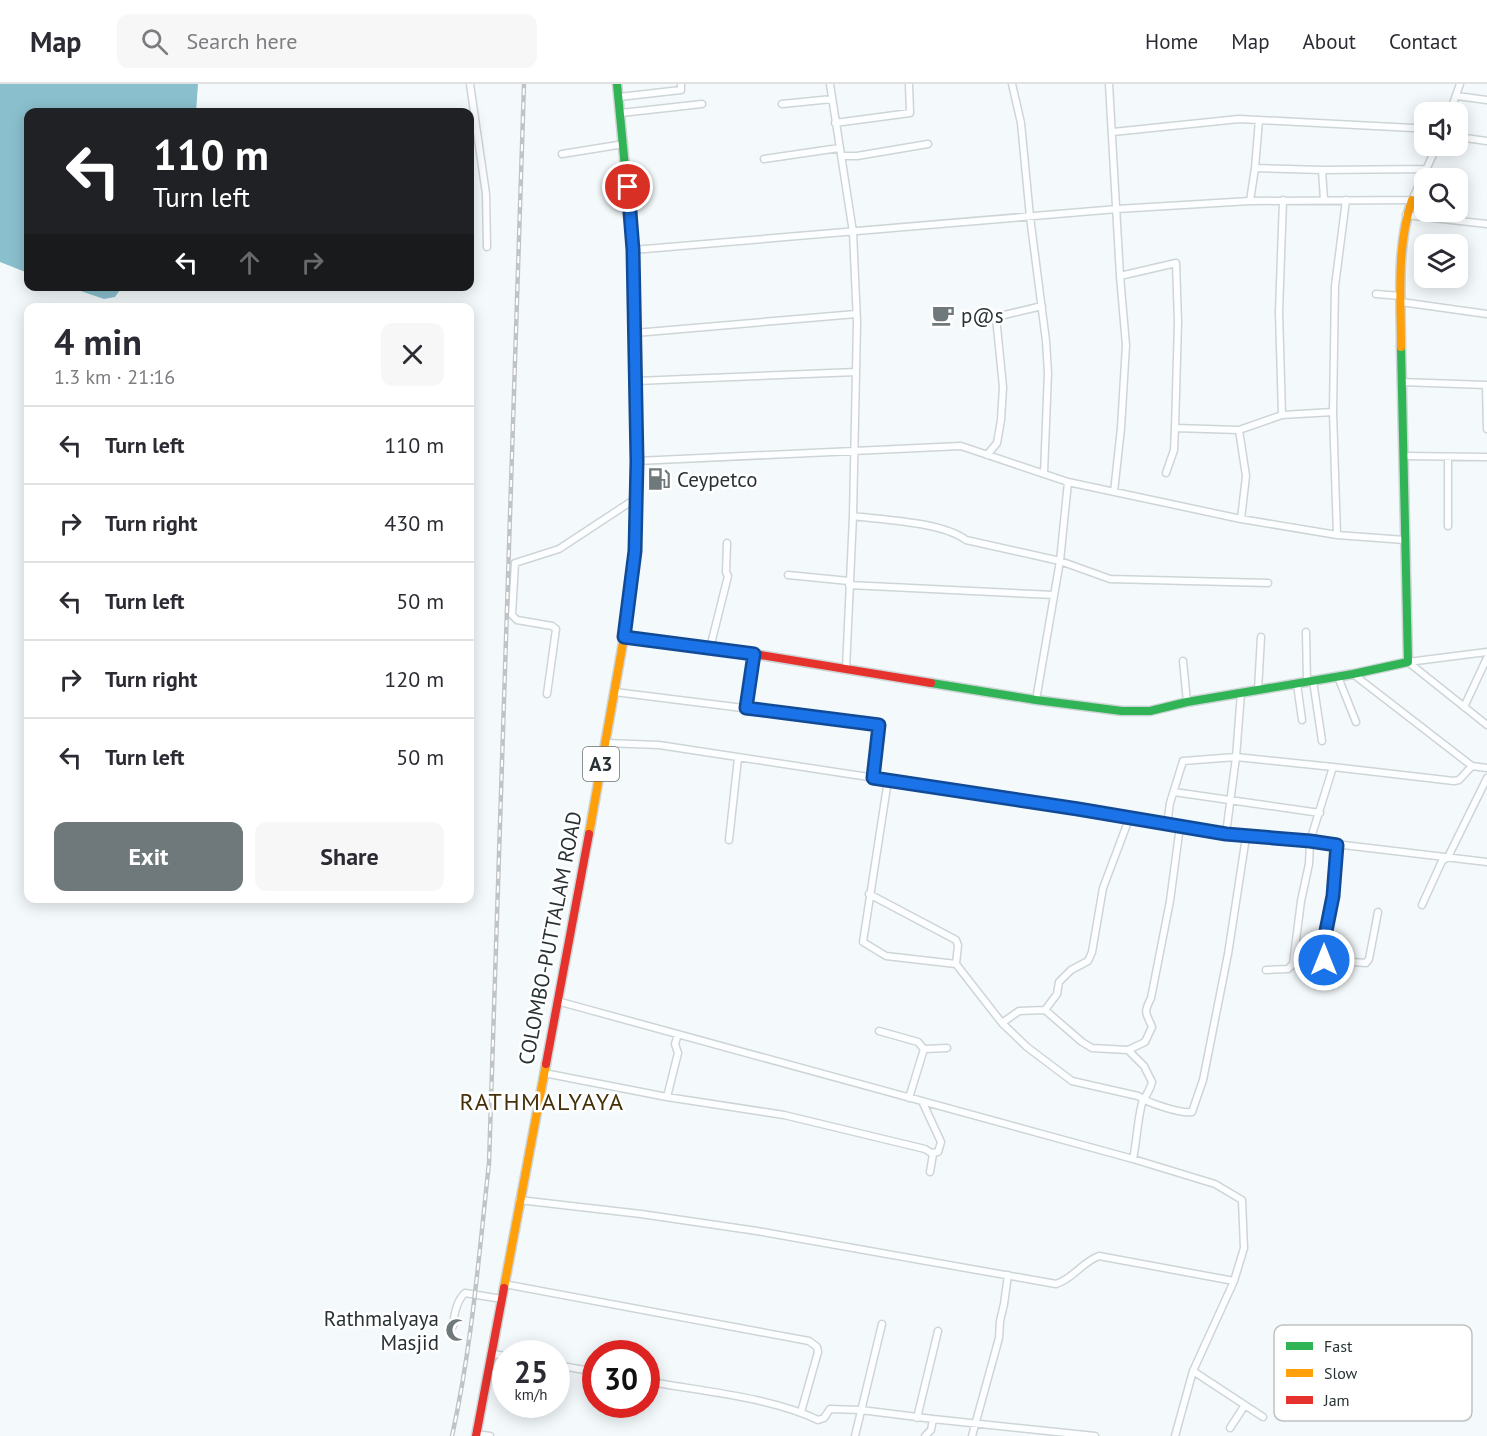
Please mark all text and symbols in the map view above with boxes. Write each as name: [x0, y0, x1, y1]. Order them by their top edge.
search box: [117, 14, 537, 68]
text: Map: [30, 23, 81, 60]
icon: search: [138, 25, 171, 58]
text: Search here: [186, 27, 297, 55]
text: Home: [1145, 28, 1198, 55]
text: Map: [1231, 28, 1270, 55]
text: About: [1303, 28, 1356, 55]
text: Contact: [1389, 28, 1457, 55]
map controls: [1414, 102, 1468, 288]
button: sound: [1414, 102, 1468, 156]
text: 110 m: [153, 127, 269, 182]
icon: left: [54, 132, 132, 210]
pin: [602, 161, 653, 212]
button: search: [1414, 168, 1468, 222]
icon: arrive: [611, 170, 644, 203]
text: Turn left: [153, 180, 250, 214]
button: layers: [1414, 234, 1468, 288]
icon: left: [170, 246, 203, 279]
icon: ahead: [233, 246, 266, 279]
icon: right: [296, 246, 329, 279]
cafe icon: p@s: [930, 302, 956, 328]
place label: p@s: [961, 302, 1004, 329]
text: 4 min: [54, 318, 142, 365]
button: close: [381, 323, 444, 386]
text: 1.3 km · 21:16: [54, 364, 175, 390]
icon: left: [54, 429, 87, 462]
text: Turn left: [105, 431, 185, 459]
text: 110 m: [384, 431, 444, 459]
fuel station icon: Ceypetco: [646, 466, 672, 492]
place label: Ceypetco: [677, 466, 757, 493]
icon: right: [54, 507, 87, 540]
text: Turn right: [105, 509, 197, 537]
text: 430 m: [384, 509, 444, 537]
icon: left: [54, 585, 87, 618]
text: Turn left: [105, 587, 185, 615]
text: 50 m: [396, 587, 444, 615]
icon: right: [54, 663, 87, 696]
text: Turn right: [105, 665, 197, 693]
text: 120 m: [384, 665, 444, 693]
icon: left: [54, 741, 87, 774]
text: Turn left: [105, 743, 185, 771]
text: 50 m: [396, 743, 444, 771]
road number: A3: [583, 747, 619, 781]
street label: COLOMBO-PUTTALAM ROAD: [512, 809, 588, 1067]
button: Exit: [54, 822, 243, 891]
button: Share: [255, 822, 444, 891]
position arrow: [1292, 928, 1356, 992]
district label: RATHMALYAYA: [460, 1086, 624, 1117]
place label: Rathmalyaya Masjid: [324, 1305, 439, 1356]
mosque icon: Rathmalyaya Masjid: [444, 1317, 470, 1343]
legend: [1274, 1325, 1472, 1421]
text: Fast: [1324, 1336, 1353, 1356]
speed limit sign: 30: [582, 1340, 660, 1418]
text: 25: [514, 1352, 548, 1391]
text: Slow: [1324, 1363, 1358, 1383]
text: km/h: [515, 1385, 547, 1404]
text: Jam: [1323, 1390, 1350, 1410]

